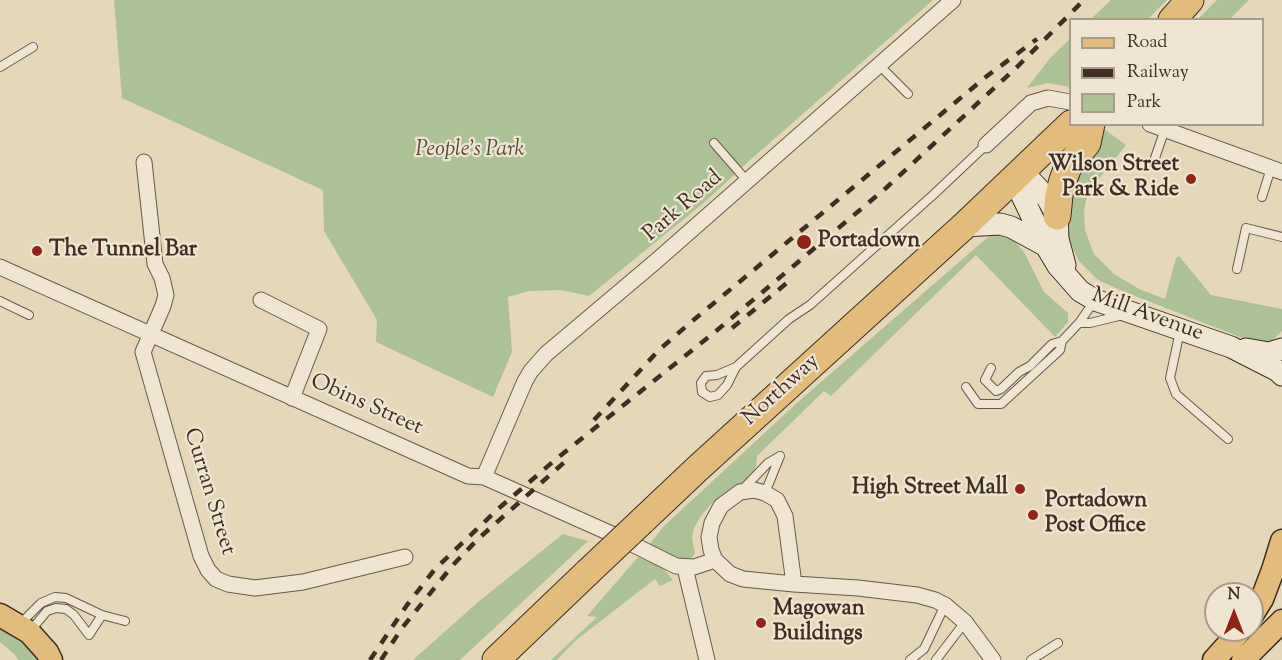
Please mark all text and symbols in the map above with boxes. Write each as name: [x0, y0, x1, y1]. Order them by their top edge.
legend: [1069, 18, 1264, 126]
text: Road: [1127, 30, 1167, 56]
text: Railway: [1127, 60, 1189, 86]
text: Park: [1127, 90, 1161, 116]
park label: People's Park: [416, 138, 524, 164]
place label: Wilson Street Park & Ride: [1048, 153, 1179, 204]
street label: Park Road: [639, 165, 729, 249]
marker: Wilson Street Park & Ride: [1184, 172, 1198, 186]
place label: Portadown: [818, 229, 920, 255]
marker: Portadown: [795, 233, 813, 251]
place label: The Tunnel Bar: [49, 238, 197, 264]
marker: The Tunnel Bar: [30, 244, 44, 258]
street label: Mill Avenue: [1088, 284, 1206, 348]
street label: Northway: [738, 349, 826, 433]
street label: Obins Street: [306, 369, 426, 443]
street label: Curran Street: [176, 425, 240, 559]
place label: High Street Mall: [852, 476, 1008, 502]
marker: High Street Mall: [1013, 482, 1027, 496]
place label: Portadown Post Office: [1045, 489, 1147, 540]
marker: Portadown Post Office: [1026, 508, 1040, 522]
north arrow: [1204, 582, 1264, 642]
text: N: [1228, 584, 1240, 607]
place label: Magowan Buildings: [773, 597, 865, 648]
marker: Magowan Buildings: [754, 616, 768, 630]

